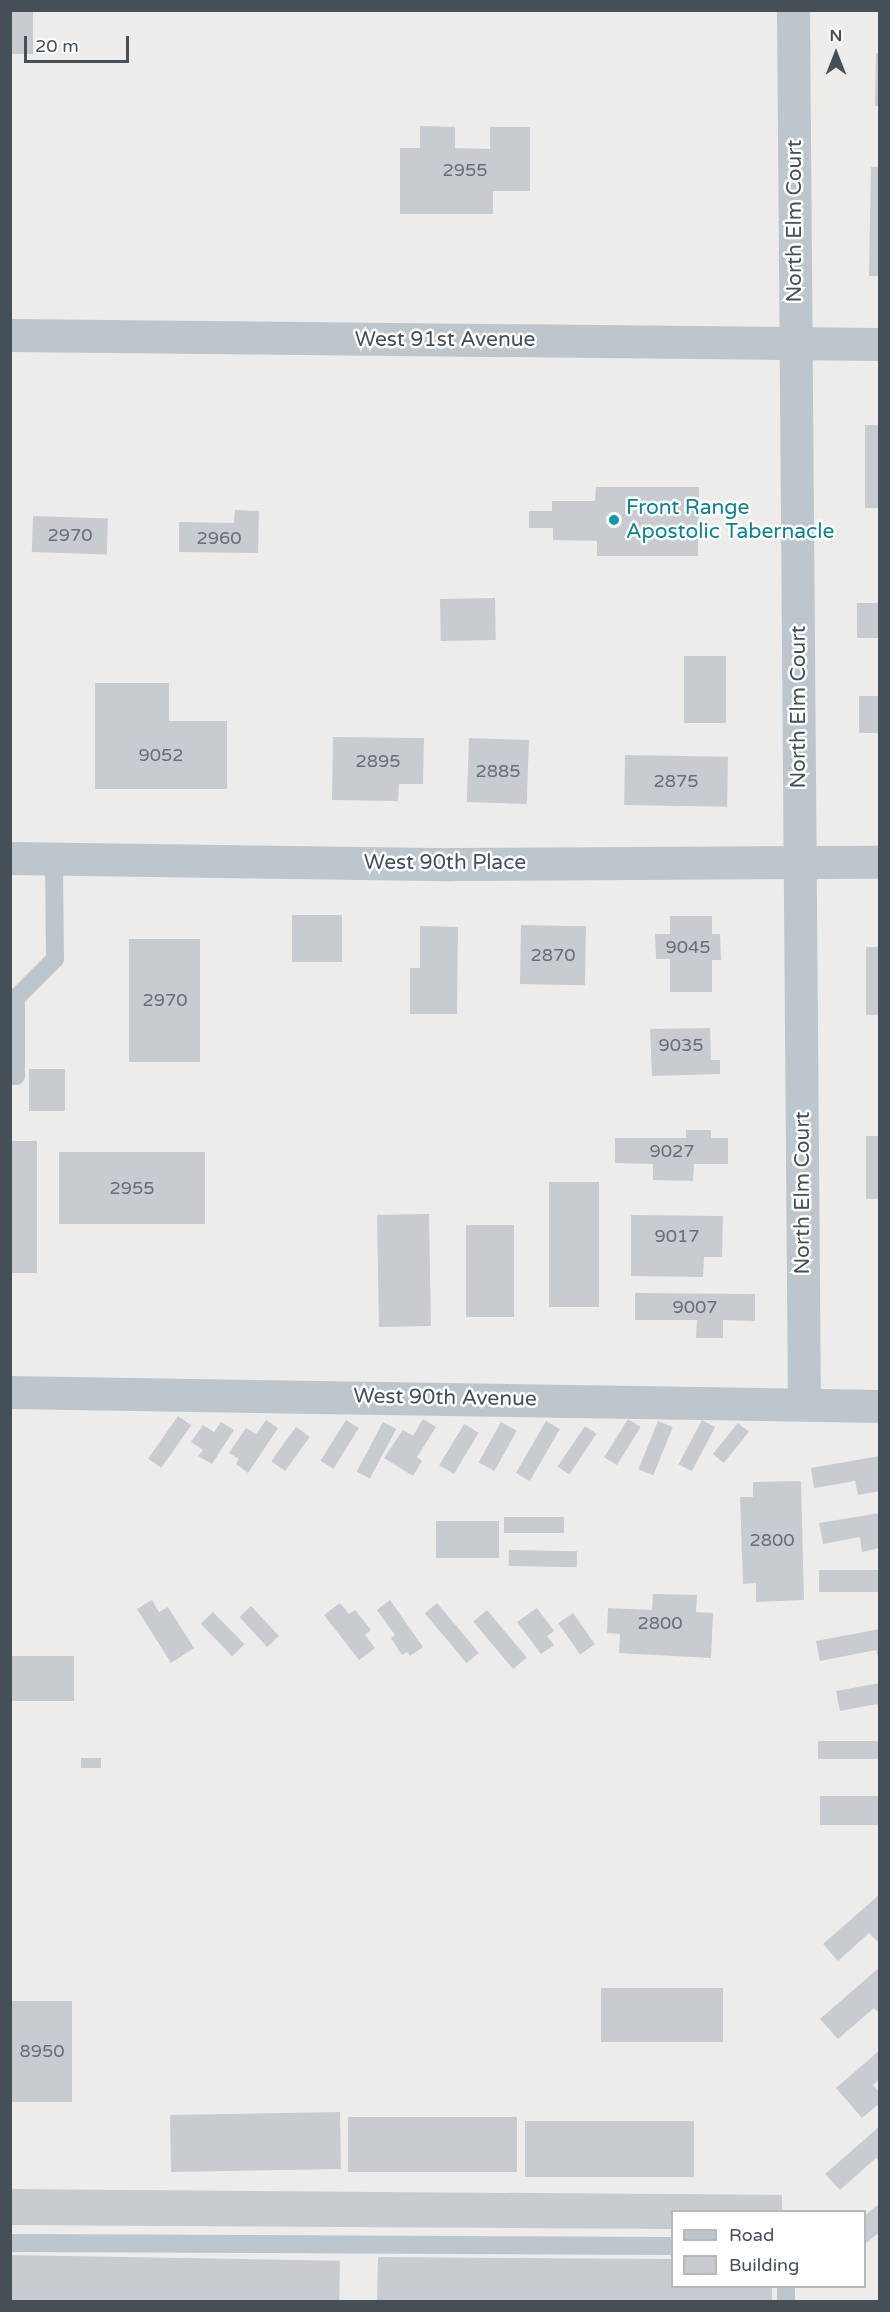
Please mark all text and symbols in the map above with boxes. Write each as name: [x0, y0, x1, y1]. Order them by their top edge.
scale bar: [27, 24, 132, 62]
north arrow: [806, 24, 866, 84]
text: N: [830, 26, 842, 46]
text: 20 m: [35, 35, 79, 57]
street label: North Elm Court: [782, 140, 808, 302]
house number: 2955: [442, 159, 488, 181]
street label: West 91st Avenue: [355, 327, 535, 353]
place label: Front Range Apostolic Tabernacle: [626, 495, 834, 545]
marker: Front Range Apostolic Tabernacle: [607, 513, 621, 527]
house number: 2970: [47, 524, 93, 546]
house number: 2960: [196, 527, 242, 549]
street label: North Elm Court: [786, 626, 812, 788]
house number: 9052: [138, 744, 184, 766]
house number: 2895: [355, 750, 401, 772]
house number: 2885: [475, 760, 521, 782]
house number: 2875: [653, 770, 699, 792]
street label: West 90th Place: [364, 850, 526, 876]
house number: 9045: [665, 936, 711, 958]
house number: 2870: [530, 944, 576, 966]
house number: 2970: [142, 989, 188, 1011]
house number: 9035: [658, 1034, 704, 1056]
street label: North Elm Court: [790, 1112, 816, 1274]
house number: 9027: [649, 1140, 695, 1162]
house number: 2955: [109, 1177, 155, 1199]
house number: 9017: [654, 1225, 700, 1247]
house number: 9007: [672, 1296, 718, 1318]
street label: West 90th Avenue: [353, 1384, 537, 1412]
house number: 2800: [749, 1529, 795, 1551]
house number: 2800: [637, 1612, 683, 1634]
house number: 8950: [19, 2040, 65, 2062]
legend: [671, 2210, 866, 2288]
text: Road: [729, 2224, 774, 2246]
text: Building: [729, 2254, 799, 2276]

